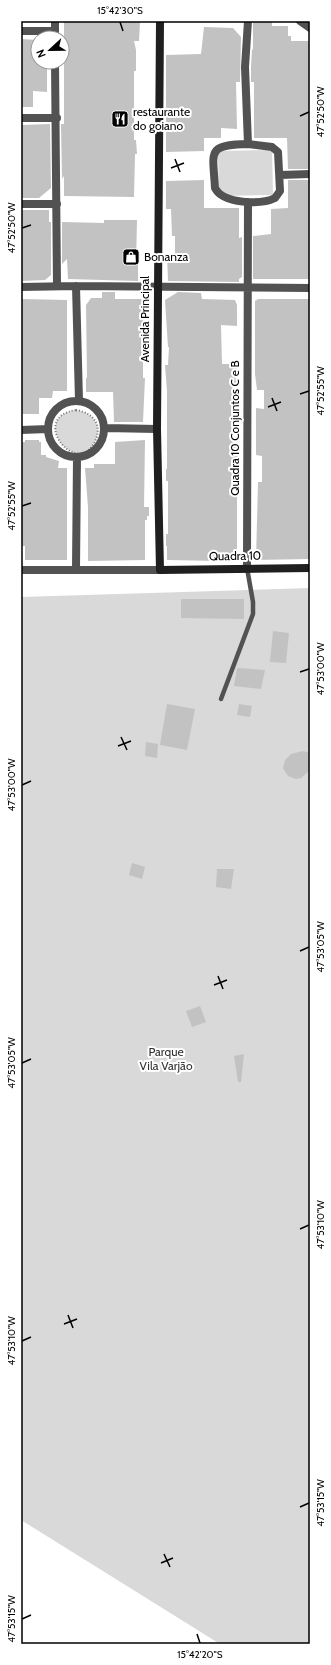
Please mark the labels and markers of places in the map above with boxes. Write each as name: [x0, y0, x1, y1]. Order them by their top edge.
place label: restaurante do goiano: [133, 104, 190, 133]
restaurant icon: restaurante do goiano: [110, 109, 130, 129]
shop icon: Bonanza: [121, 247, 141, 267]
place label: Bonanza: [144, 249, 189, 264]

